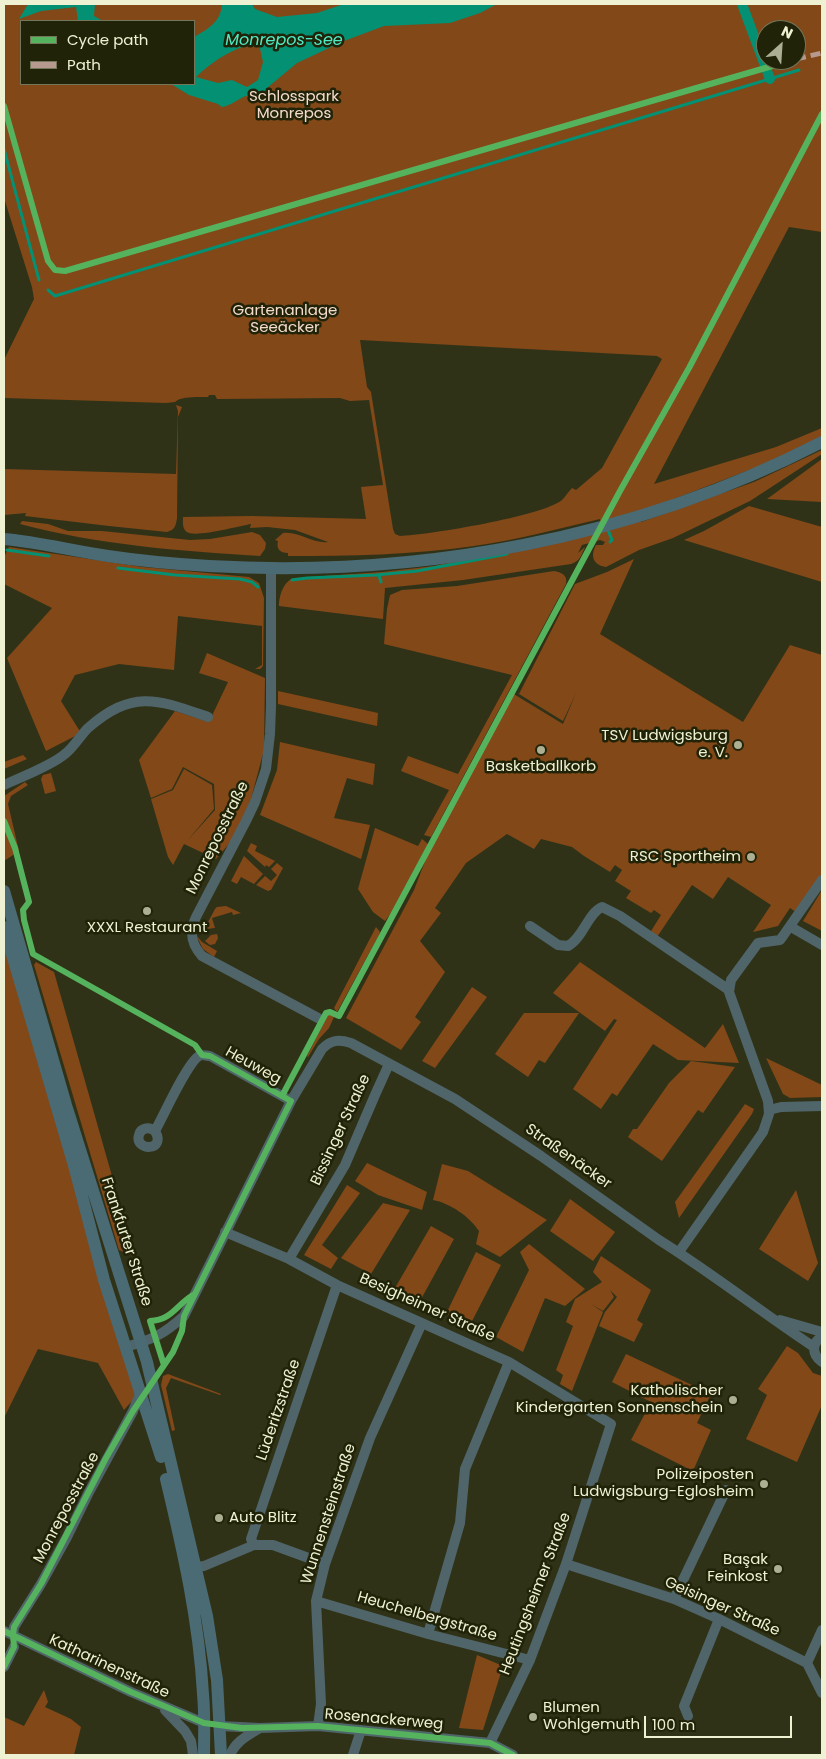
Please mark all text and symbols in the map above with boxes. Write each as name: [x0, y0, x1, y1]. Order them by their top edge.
legend: [20, 20, 195, 85]
north arrow: [756, 20, 806, 70]
text: N: [778, 21, 796, 44]
text: Cycle path: [67, 29, 148, 50]
water label: Monrepos-See: [225, 31, 343, 51]
text: Path: [67, 54, 101, 75]
park label: Schlosspark Monrepos: [249, 88, 339, 123]
park label: Gartenanlage Seeäcker: [233, 302, 337, 337]
place label: TSV Ludwigsburg e. V.: [601, 727, 728, 762]
marker: TSV Ludwigsburg e. V.: [732, 739, 744, 751]
marker: Basketballkorb: [535, 744, 547, 756]
place label: Basketballkorb: [486, 758, 596, 776]
street label: Monreposstraße: [183, 779, 253, 897]
place label: RSC Sportheim: [630, 848, 741, 866]
marker: RSC Sportheim: [745, 851, 757, 863]
marker: XXXL Restaurant: [141, 905, 153, 917]
place label: XXXL Restaurant: [87, 919, 207, 937]
street label: Heuweg: [222, 1043, 284, 1089]
street label: Bissinger Straße: [307, 1072, 375, 1188]
street label: Straßenäcker: [521, 1121, 615, 1193]
street label: Frankfurter Straße: [97, 1175, 155, 1309]
street label: Besigheimer Straße: [356, 1270, 498, 1346]
street label: Lüderitzstraße: [253, 1357, 305, 1463]
place label: Katholischer Kindergarten Sonnenschein: [516, 1382, 723, 1417]
marker: Katholischer Kindergarten Sonnenschein: [727, 1394, 739, 1406]
street label: Wunnensteinstraße: [298, 1441, 360, 1587]
street label: Monreposstraße: [30, 1449, 104, 1567]
place label: Polizeiposten Ludwigsburg-Eglosheim: [573, 1466, 754, 1501]
marker: Polizeiposten Ludwigsburg-Eglosheim: [758, 1478, 770, 1490]
place label: Auto Blitz: [229, 1509, 297, 1527]
street label: Heutingsheimer Straße: [497, 1510, 575, 1678]
marker: Auto Blitz: [213, 1512, 225, 1524]
place label: Başak Feinkost: [707, 1551, 768, 1586]
marker: Başak Feinkost: [772, 1563, 784, 1575]
street label: Geisinger Straße: [662, 1573, 782, 1641]
street label: Heuchelbergstraße: [355, 1588, 499, 1646]
street label: Katharinenstraße: [46, 1631, 172, 1703]
place label: Blumen Wohlgemuth: [543, 1699, 640, 1734]
street label: Rosenackerweg: [324, 1706, 444, 1734]
scale bar: [646, 1706, 794, 1738]
marker: Blumen Wohlgemuth: [527, 1711, 539, 1723]
text: 100 m: [652, 1714, 695, 1735]

